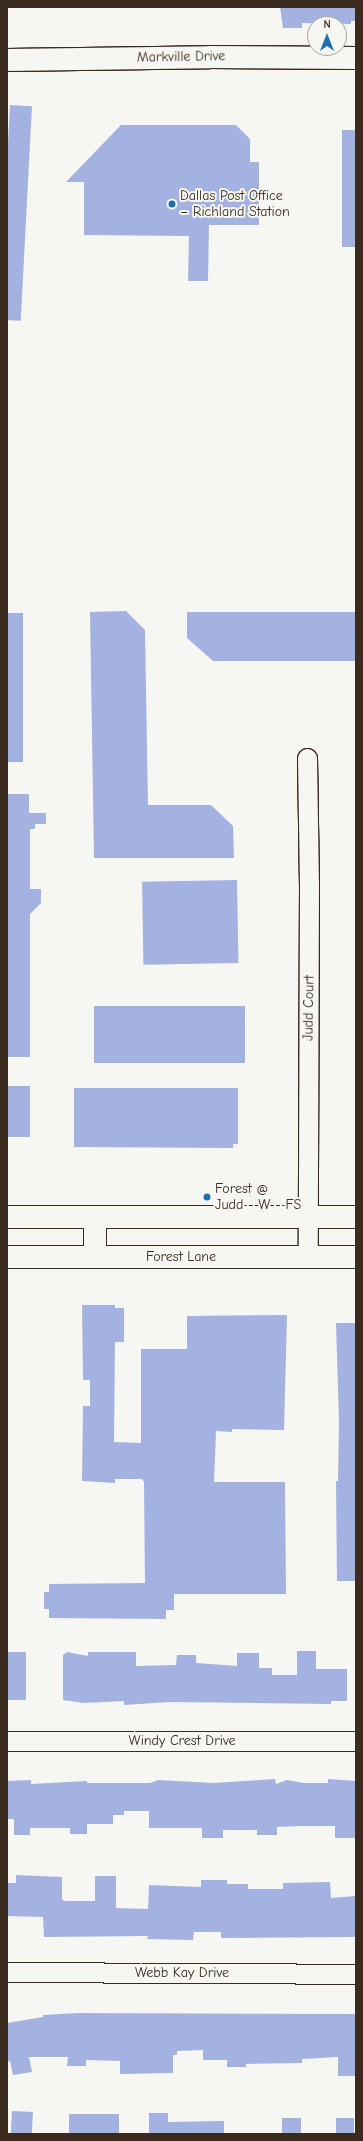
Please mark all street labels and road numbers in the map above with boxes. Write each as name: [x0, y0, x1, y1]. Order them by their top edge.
street label: Markville Drive: [137, 48, 225, 66]
street label: Judd Court: [300, 975, 318, 1041]
street label: Forest Lane: [146, 1249, 216, 1265]
street label: Windy Crest Drive: [129, 1733, 235, 1749]
street label: Webb Kay Drive: [135, 1965, 229, 1981]

